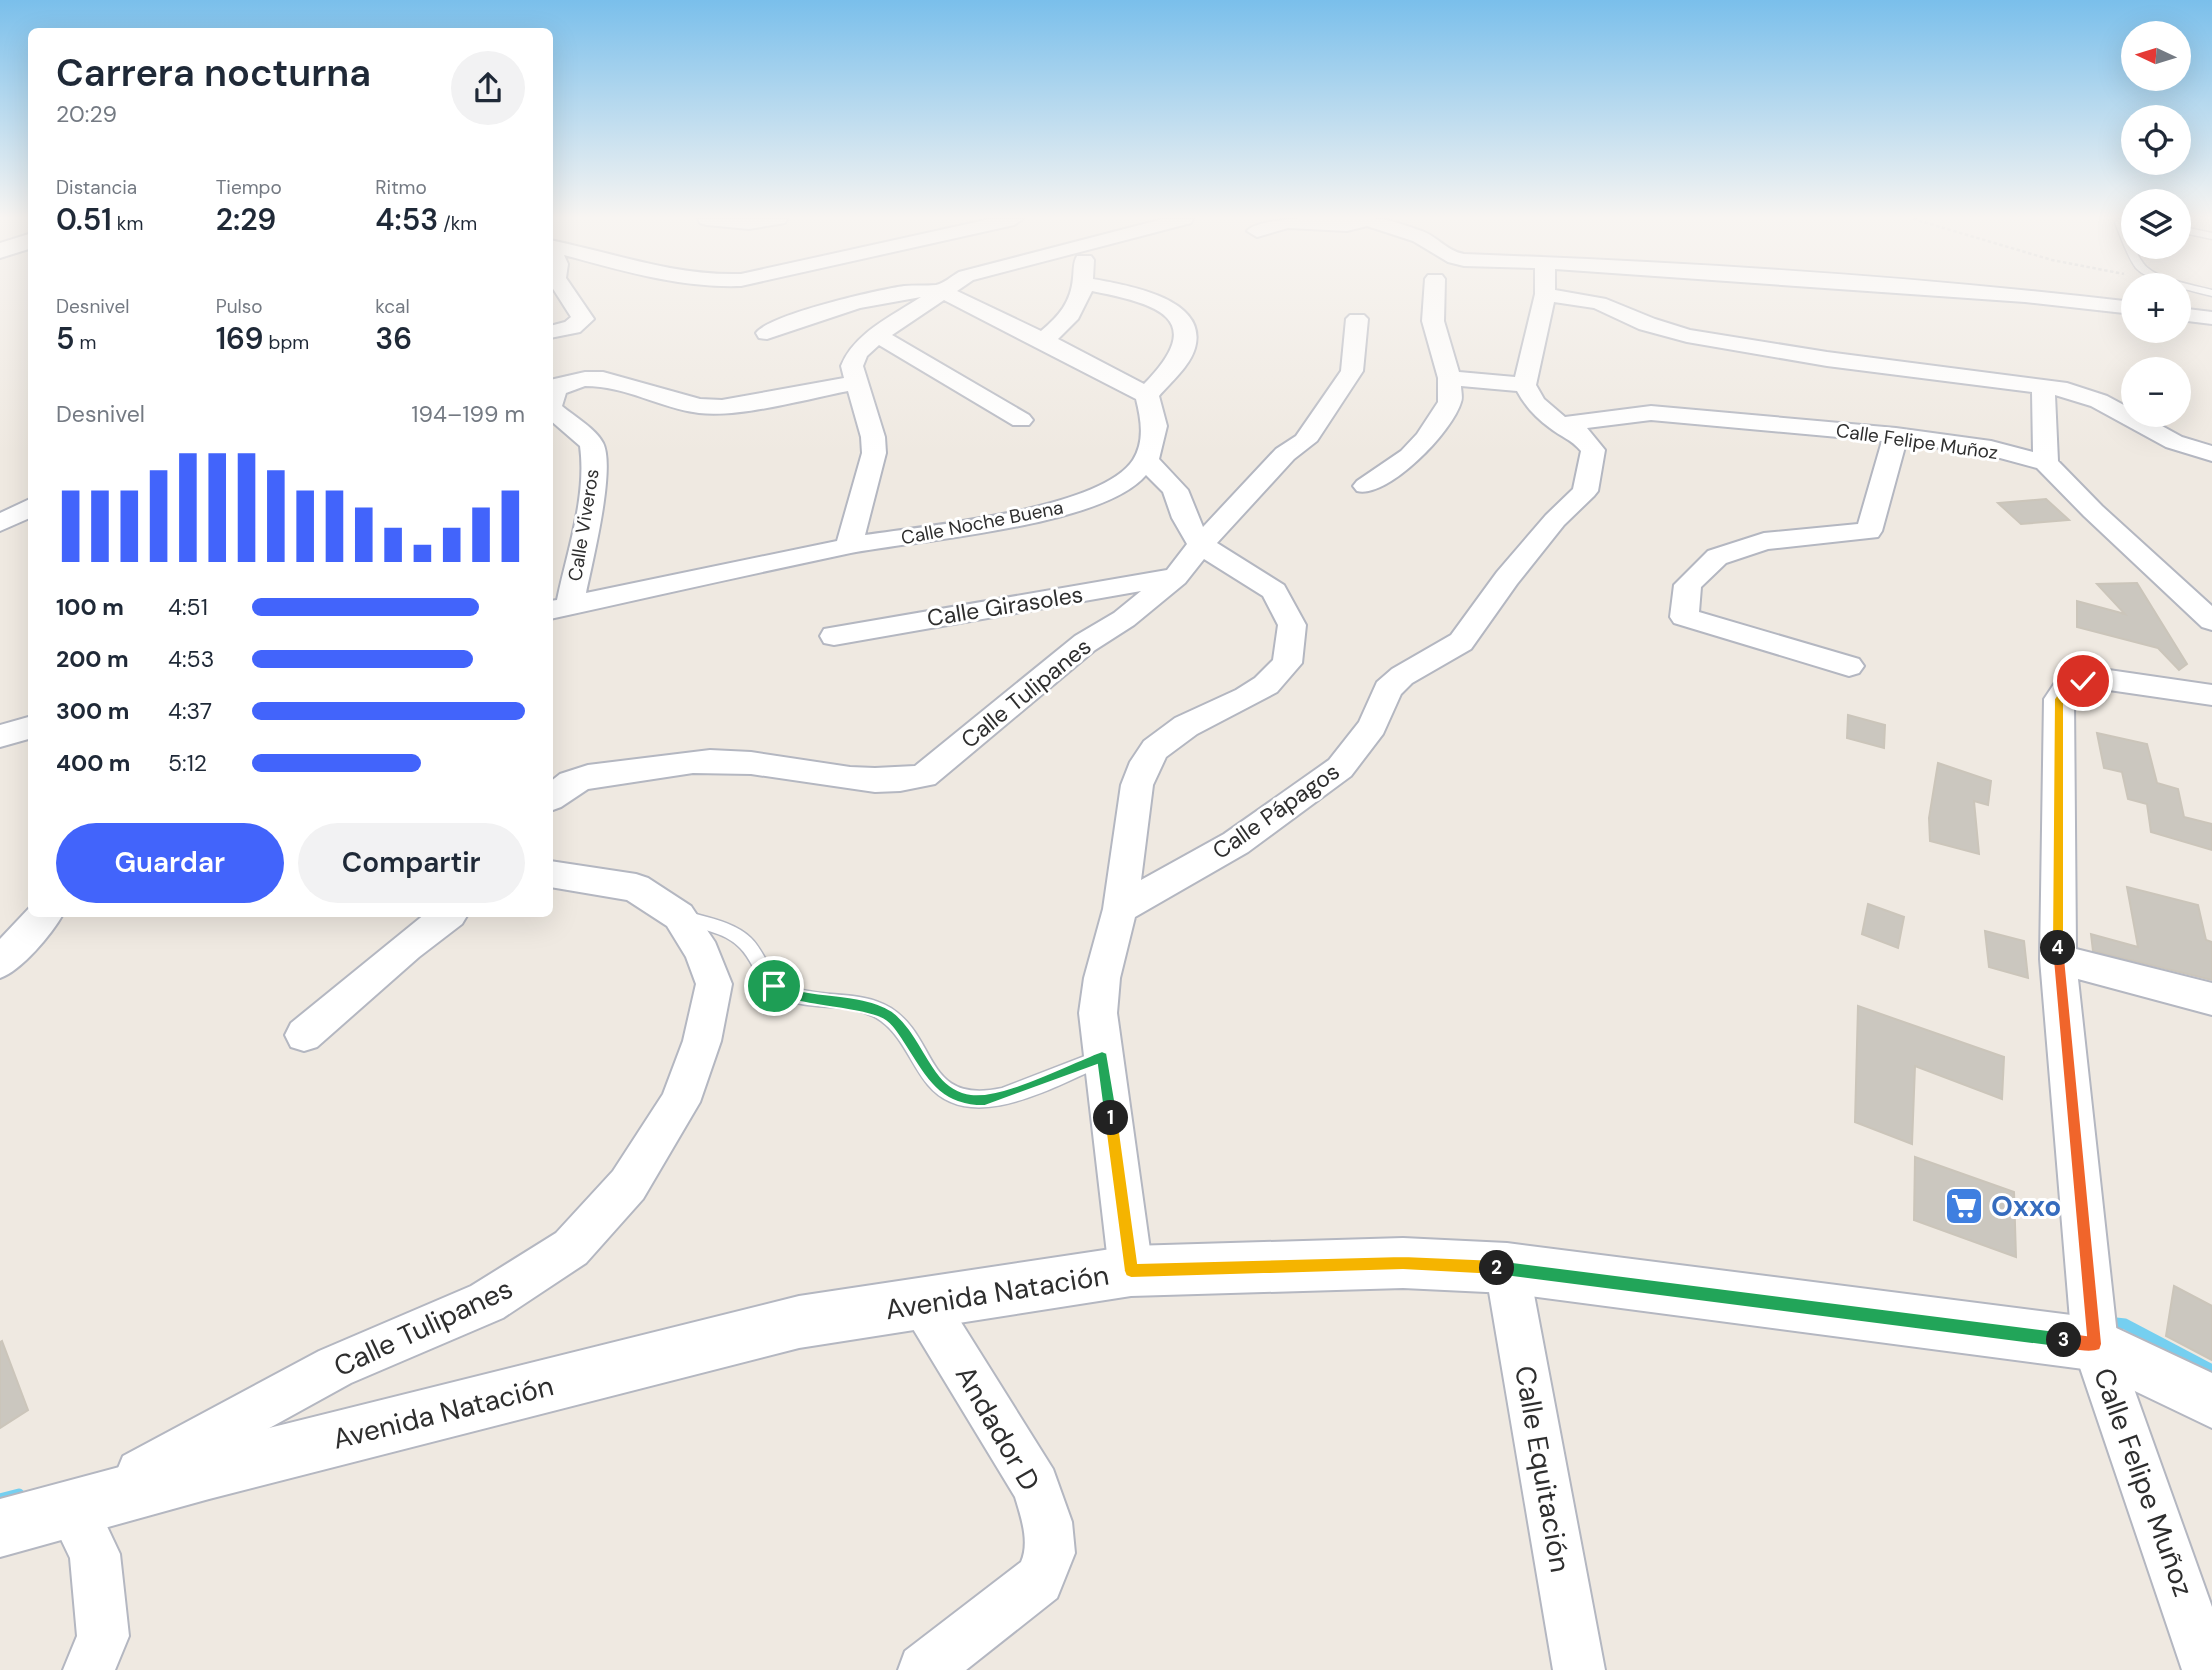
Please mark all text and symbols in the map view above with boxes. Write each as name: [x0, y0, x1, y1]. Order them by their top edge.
north arrow: [2121, 21, 2191, 91]
map controls: [2121, 21, 2191, 427]
text: Carrera nocturna: [56, 48, 371, 98]
button: share: [451, 51, 525, 125]
text: 20:29: [56, 99, 117, 129]
button: locate: [2121, 105, 2191, 175]
text: Distancia: [56, 175, 137, 200]
text: Tiempo: [216, 175, 282, 200]
text: Ritmo: [375, 175, 427, 200]
button: layers: [2121, 189, 2191, 259]
text: 0.51: [56, 200, 112, 239]
text: 2:29: [216, 200, 276, 239]
text: 4:53: [375, 200, 438, 239]
text: km: [112, 211, 143, 236]
text: /km: [438, 211, 477, 236]
button: +: [2121, 273, 2191, 343]
text: Desnivel: [56, 294, 129, 319]
text: Pulso: [216, 294, 263, 319]
text: kcal: [375, 294, 410, 319]
text: 5: [56, 319, 75, 358]
text: 169: [216, 319, 263, 358]
text: 36: [375, 319, 412, 358]
text: m: [75, 330, 97, 355]
text: bpm: [263, 330, 309, 355]
button: −: [2121, 357, 2191, 427]
text: Desnivel: [56, 399, 145, 429]
text: 194–199 m: [411, 399, 525, 429]
street label: Calle Felipe Muñoz: [1834, 418, 1999, 465]
street label: Calle Viveros: [562, 467, 605, 583]
street label: Calle Noche Buena: [899, 495, 1065, 550]
street label: Calle Girasoles: [925, 579, 1085, 633]
text: 100 m: [56, 592, 124, 622]
text: 4:51: [168, 592, 208, 622]
street label: Calle Tulipanes: [955, 631, 1097, 755]
text: 200 m: [56, 644, 129, 674]
text: 4:53: [168, 644, 214, 674]
pin: [2053, 651, 2113, 711]
icon: check: [2064, 662, 2102, 700]
text: 300 m: [56, 696, 129, 726]
text: 4:37: [168, 696, 212, 726]
text: 400 m: [56, 748, 130, 778]
text: 5:12: [168, 748, 207, 778]
street label: Calle Pápagos: [1207, 756, 1345, 866]
button: Guardar: [56, 823, 284, 903]
button: Compartir: [298, 823, 525, 903]
pin: 4: [2040, 930, 2076, 965]
text: 4: [2051, 935, 2064, 960]
pin: [744, 956, 804, 1016]
icon: arrive: [755, 967, 793, 1005]
pin: 1: [1094, 1100, 1128, 1136]
text: 1: [1107, 1105, 1114, 1130]
supermarket icon: Oxxo: [1943, 1185, 1985, 1227]
place label: Oxxo: [1991, 1188, 2061, 1225]
pin: 2: [1480, 1250, 1514, 1286]
text: 2: [1491, 1255, 1502, 1280]
street label: Avenida Natación: [883, 1257, 1112, 1328]
street label: Calle Tulipanes: [328, 1270, 519, 1385]
pin: 3: [2046, 1322, 2082, 1358]
text: 3: [2058, 1327, 2069, 1352]
street label: Andador D: [947, 1359, 1048, 1498]
street label: Calle Equitación: [1506, 1363, 1579, 1575]
street label: Calle Felipe Muñoz: [2085, 1363, 2202, 1601]
street label: Avenida Natación: [329, 1367, 557, 1458]

